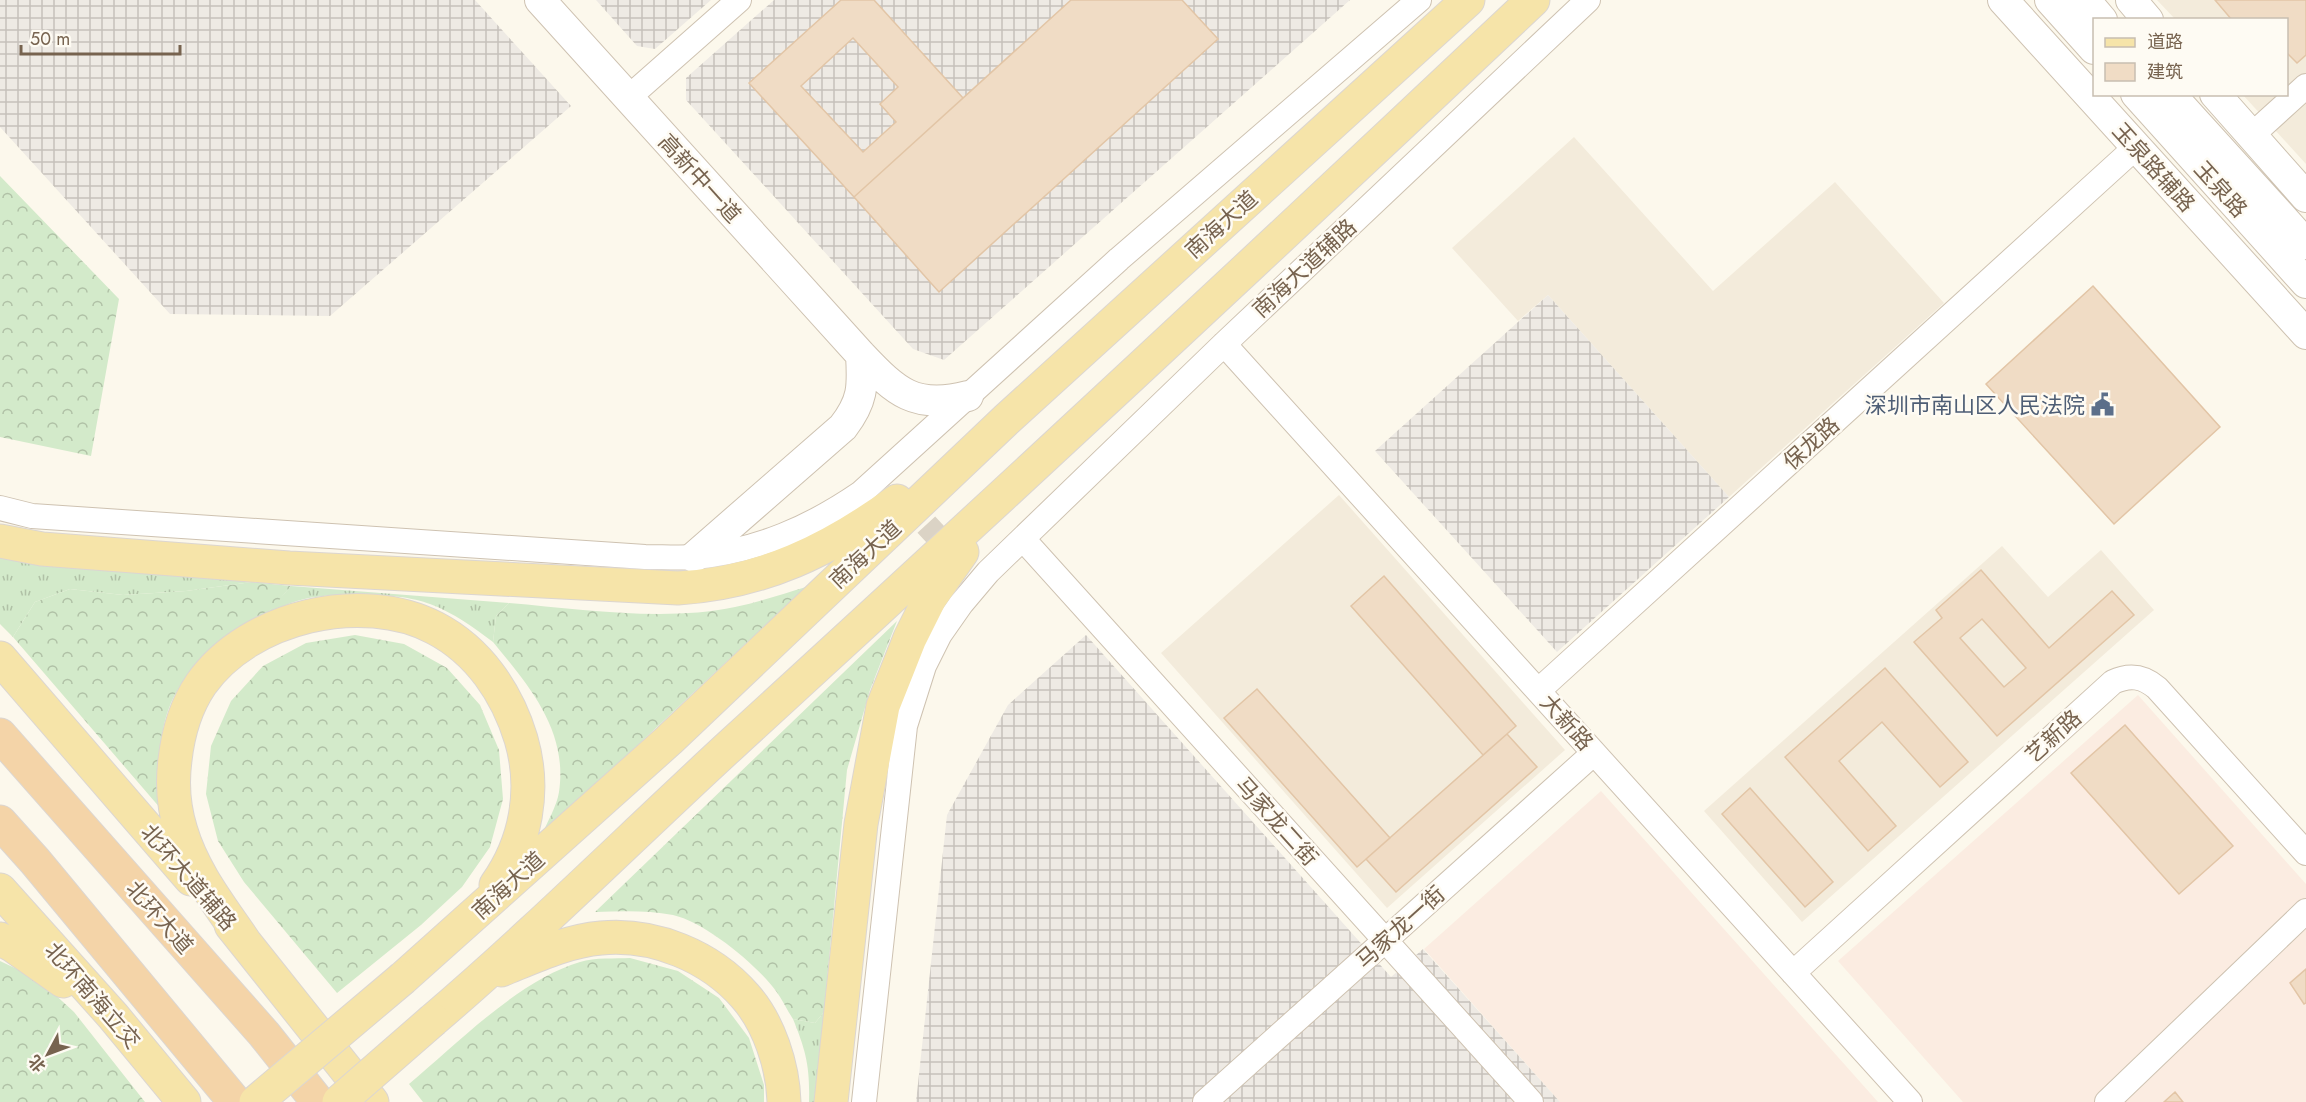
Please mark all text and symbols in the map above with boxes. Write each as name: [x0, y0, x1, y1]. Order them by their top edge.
scale bar: [21, 18, 180, 56]
legend: [2093, 18, 2288, 96]
text: 50 m: [30, 26, 70, 52]
text: 道路: [2147, 29, 2183, 55]
text: 建筑: [2147, 59, 2183, 85]
street label: 玉泉路辅路: [2105, 115, 2203, 219]
street label: 高新中一道: [651, 126, 749, 230]
street label: 玉泉路: [2187, 154, 2255, 224]
street label: 南海大道: [1178, 183, 1264, 265]
street label: 南海大道辅路: [1245, 211, 1363, 325]
place label: 深圳市南山区人民法院: [1865, 389, 2085, 421]
public building icon: 深圳市南山区人民法院: [2090, 392, 2116, 418]
street label: 保龙路: [1776, 409, 1846, 477]
street label: 南海大道: [822, 512, 908, 596]
street label: 大新路: [1533, 687, 1601, 757]
street label: 艺新路: [2018, 702, 2088, 770]
street label: 马家龙二街: [1228, 769, 1326, 873]
street label: 北环大道辅路: [136, 819, 242, 935]
street label: 南海大道: [465, 844, 551, 926]
street label: 北环大道: [121, 875, 199, 959]
street label: 马家龙一街: [1348, 878, 1452, 976]
street label: 北环南海立交: [38, 935, 148, 1055]
north arrow: [18, 1024, 78, 1084]
text: 北: [23, 1050, 51, 1077]

